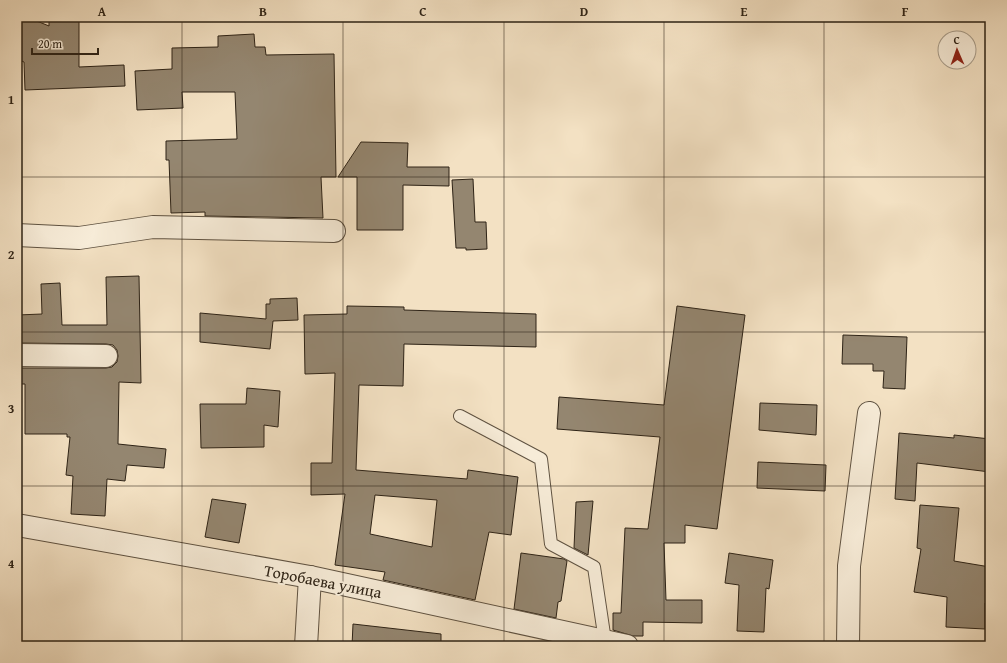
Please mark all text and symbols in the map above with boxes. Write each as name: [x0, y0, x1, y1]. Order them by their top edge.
text: A: [98, 2, 107, 21]
text: B: [259, 2, 267, 21]
text: C: [419, 2, 427, 21]
text: D: [580, 2, 588, 21]
text: E: [741, 2, 748, 21]
text: F: [902, 2, 909, 21]
scale bar: [32, 30, 98, 56]
north arrow: [937, 30, 977, 70]
text: С: [953, 32, 960, 48]
text: 20 m: [38, 35, 62, 52]
text: 1: [8, 90, 14, 109]
text: 2: [8, 245, 15, 264]
text: 3: [8, 399, 14, 418]
text: 4: [8, 554, 15, 573]
street label: Торобаева улица: [262, 558, 384, 604]

